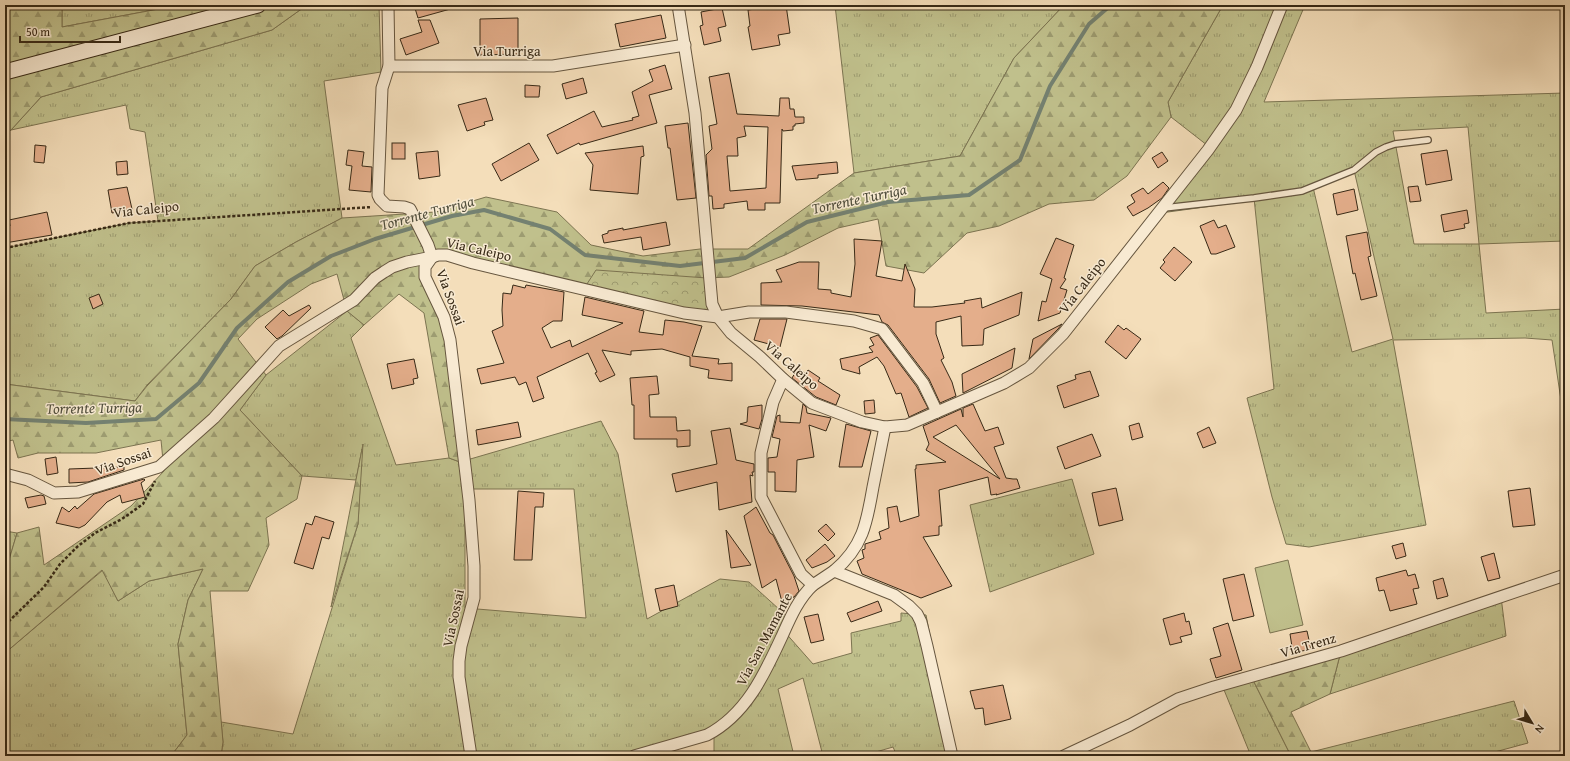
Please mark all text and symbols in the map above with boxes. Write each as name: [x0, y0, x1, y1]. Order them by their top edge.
scale bar: [20, 18, 120, 44]
text: 50 m: [26, 23, 50, 40]
street label: Via Turriga: [473, 41, 541, 61]
water label: Torrente Turriga: [810, 178, 908, 219]
water label: Torrente Turriga: [378, 190, 476, 235]
street label: Via Caleipo: [112, 196, 180, 222]
street label: Via Caleipo: [445, 232, 513, 266]
street label: Via Caleipo: [1054, 253, 1110, 317]
street label: Via Sossai: [432, 266, 470, 328]
street label: Via Caleipo: [760, 336, 824, 394]
water label: Torrente Turriga: [46, 396, 142, 419]
street label: Via Sossai: [92, 442, 154, 480]
street label: Via Sossai: [437, 587, 469, 649]
street label: Via San Mamante: [731, 589, 797, 689]
street label: Via Trenz: [1278, 628, 1338, 662]
north arrow: [1512, 703, 1552, 743]
text: N: [1531, 721, 1548, 737]

